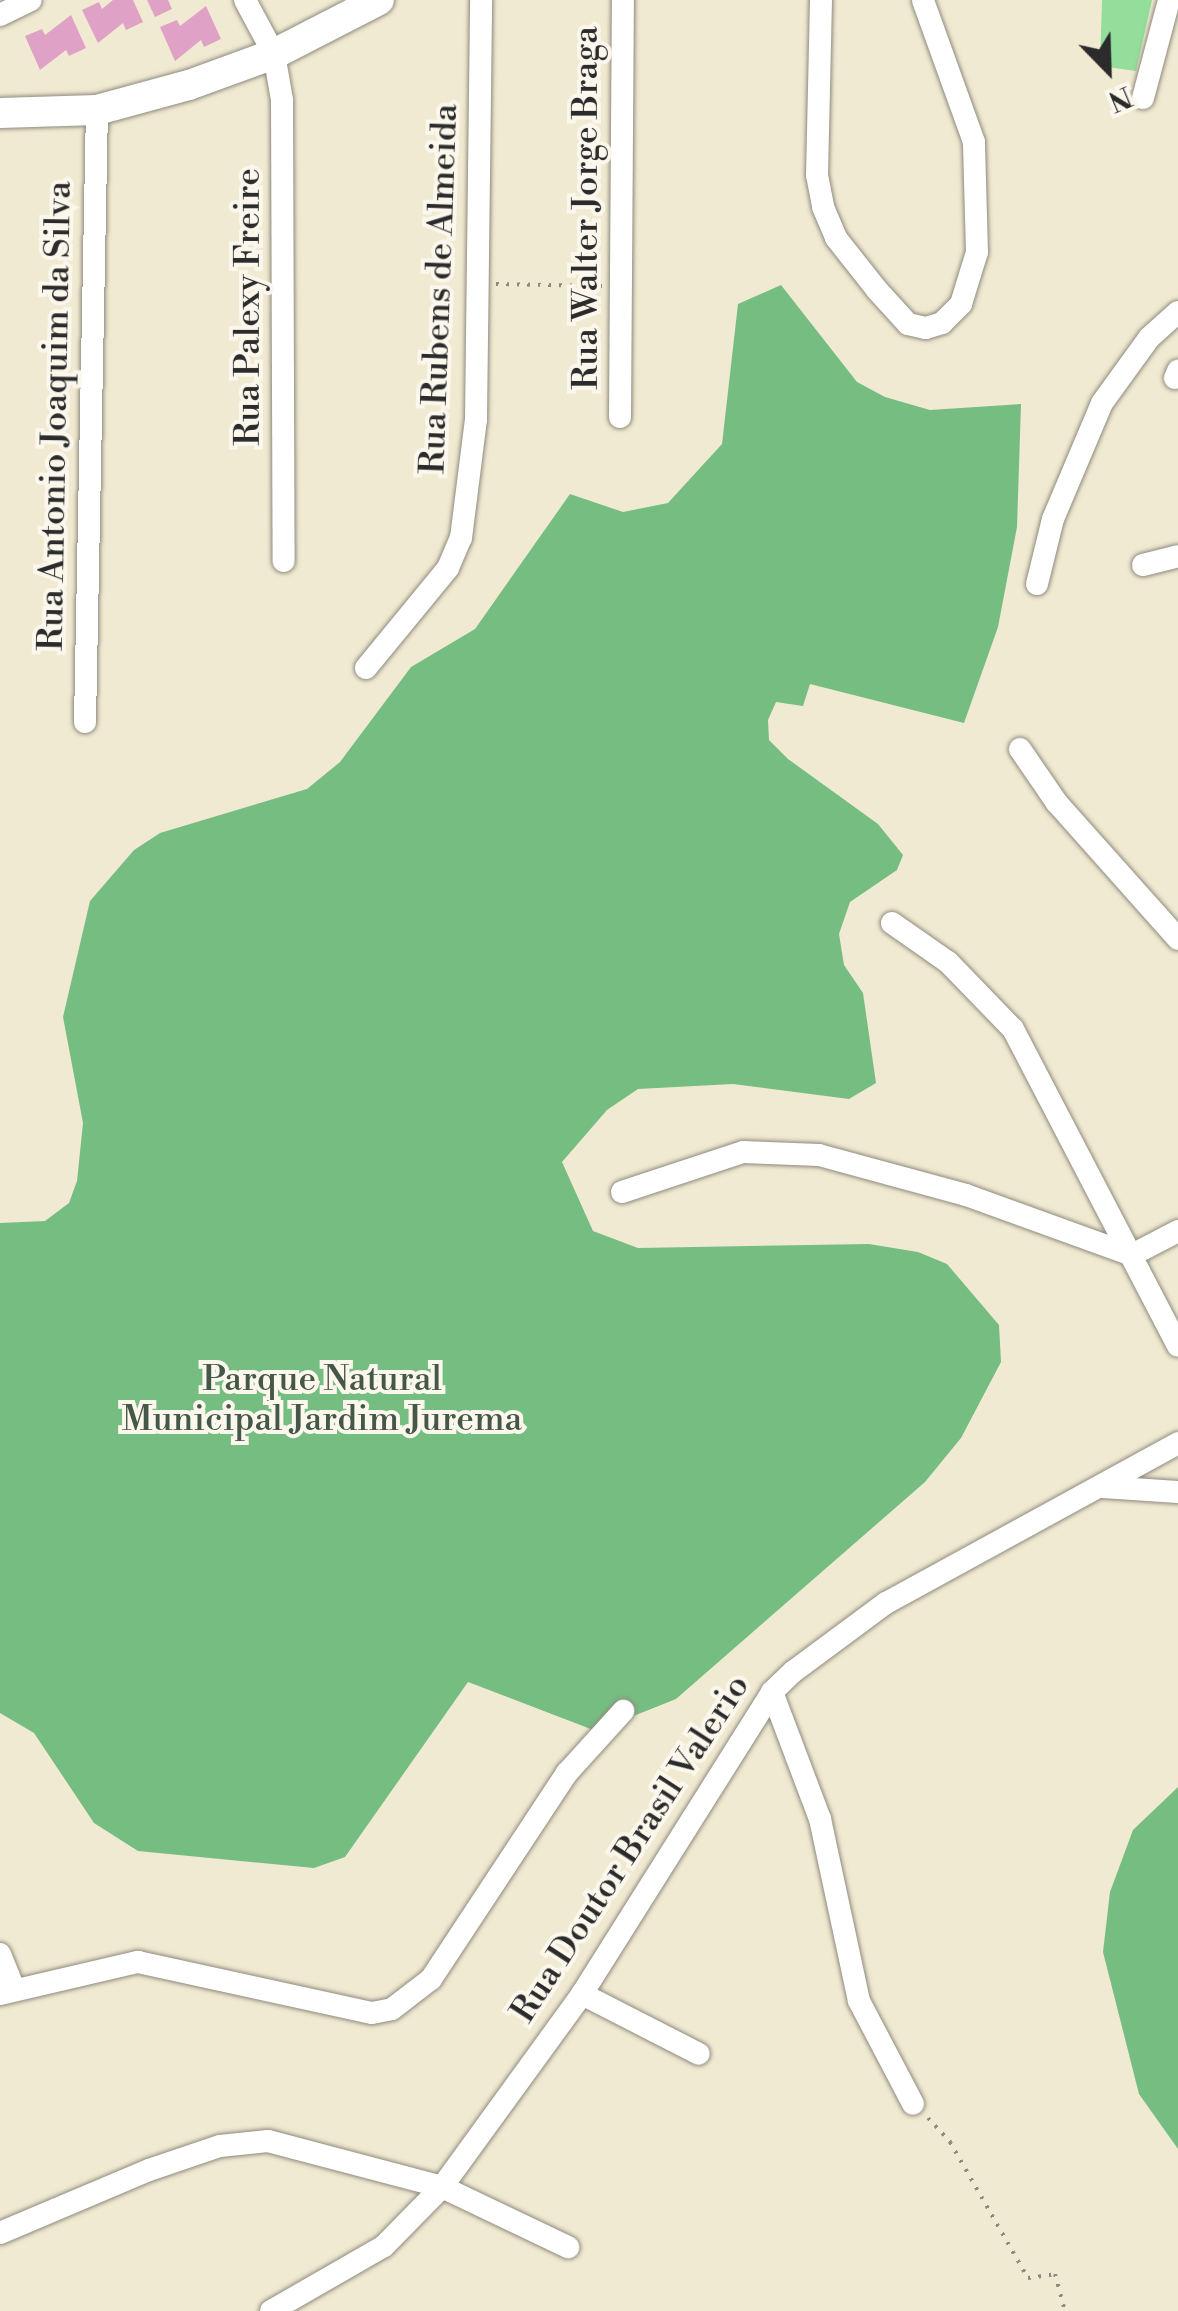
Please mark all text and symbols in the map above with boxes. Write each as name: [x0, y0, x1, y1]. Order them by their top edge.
north arrow: [1058, 20, 1158, 120]
street label: Rua Walter Jorge Braga: [566, 26, 608, 390]
text: N: [1103, 78, 1137, 119]
street label: Rua Rubens de Almeida: [413, 103, 467, 475]
street label: Rua Palexy Freire: [228, 168, 270, 446]
street label: Rua Antonio Joaquim da Silva: [31, 181, 81, 651]
park label: Parque Natural Municipal Jardim Jurema: [122, 1359, 522, 1441]
street label: Rua Doutor Brasil Valerio: [503, 1667, 759, 2031]

